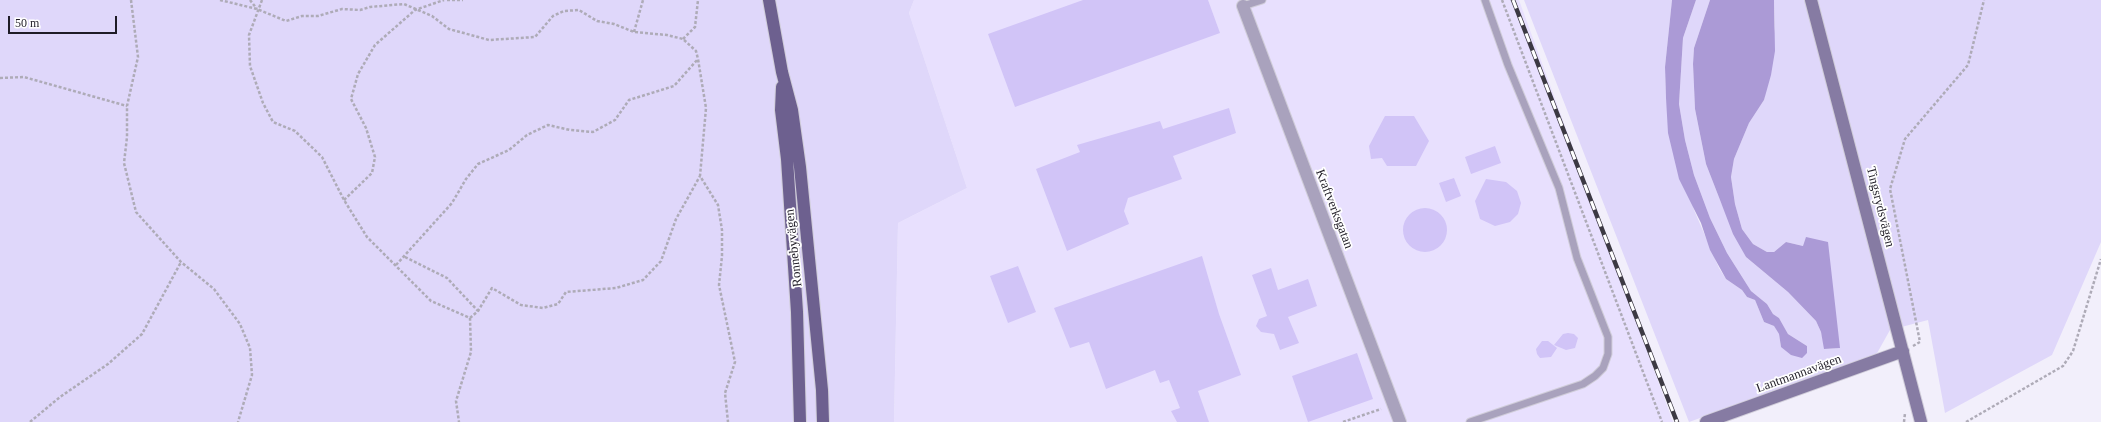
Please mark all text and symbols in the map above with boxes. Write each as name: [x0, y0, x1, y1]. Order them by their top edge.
scale bar: [10, 8, 119, 34]
text: 50 m: [15, 16, 39, 30]
street label: Tingsrydsvägen: [1862, 165, 1898, 249]
street label: Kraftverksgatan: [1312, 167, 1356, 251]
street label: Ronnebyvägen: [782, 208, 806, 288]
street label: Lantmannavägen: [1754, 351, 1844, 397]

